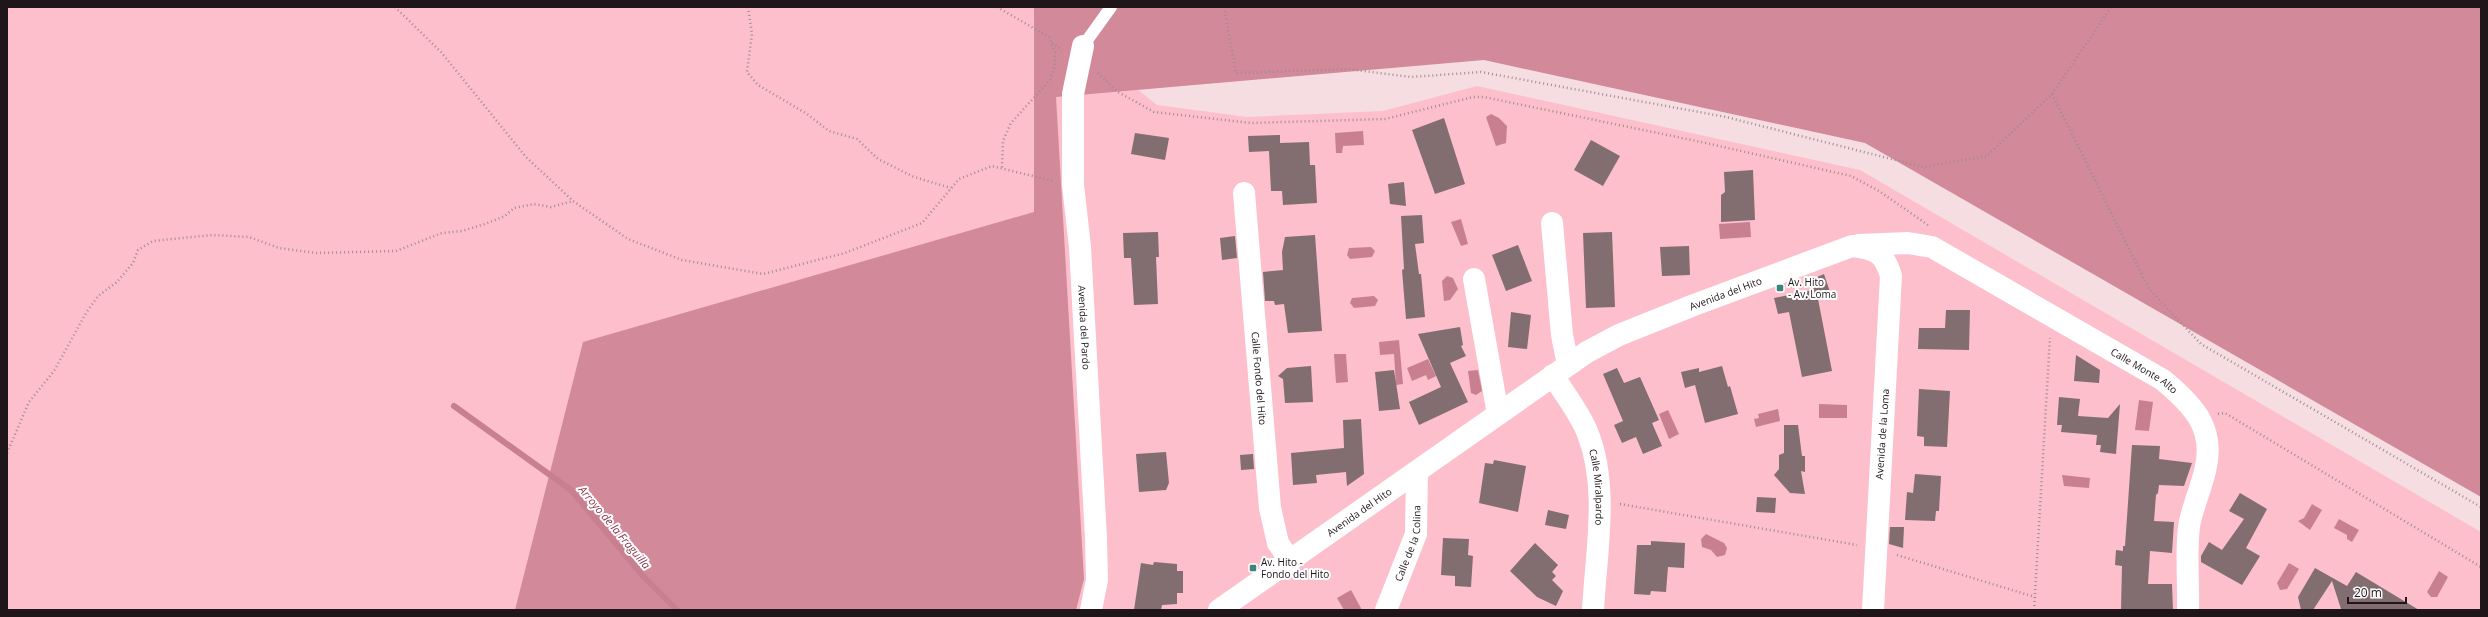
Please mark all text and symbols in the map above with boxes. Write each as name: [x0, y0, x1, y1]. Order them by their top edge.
street label: Avenida del Hito: [1687, 273, 1764, 313]
place label: Av. Hito - Av. Loma: [1788, 275, 1836, 301]
marker: Av. Hito - Av. Loma: [1775, 283, 1785, 293]
street label: Avenida del Pardo: [1075, 285, 1094, 370]
street label: Calle Fondo del Hito: [1248, 331, 1270, 426]
street label: Calle Monte Alto: [2108, 344, 2181, 397]
street label: Avenida de la Loma: [1872, 388, 1892, 480]
street label: Calle Miralpardo: [1586, 447, 1607, 526]
water label: Arroyo de la Fraguilla: [575, 482, 654, 572]
street label: Avenida del Hito: [1324, 484, 1394, 539]
street label: Calle de la Colina: [1391, 505, 1423, 583]
place label: Av. Hito - Fondo del Hito: [1261, 555, 1329, 581]
marker: Av. Hito - Fondo del Hito: [1248, 563, 1258, 573]
scale bar: [2348, 579, 2406, 605]
text: 20 m: [2354, 584, 2382, 601]

